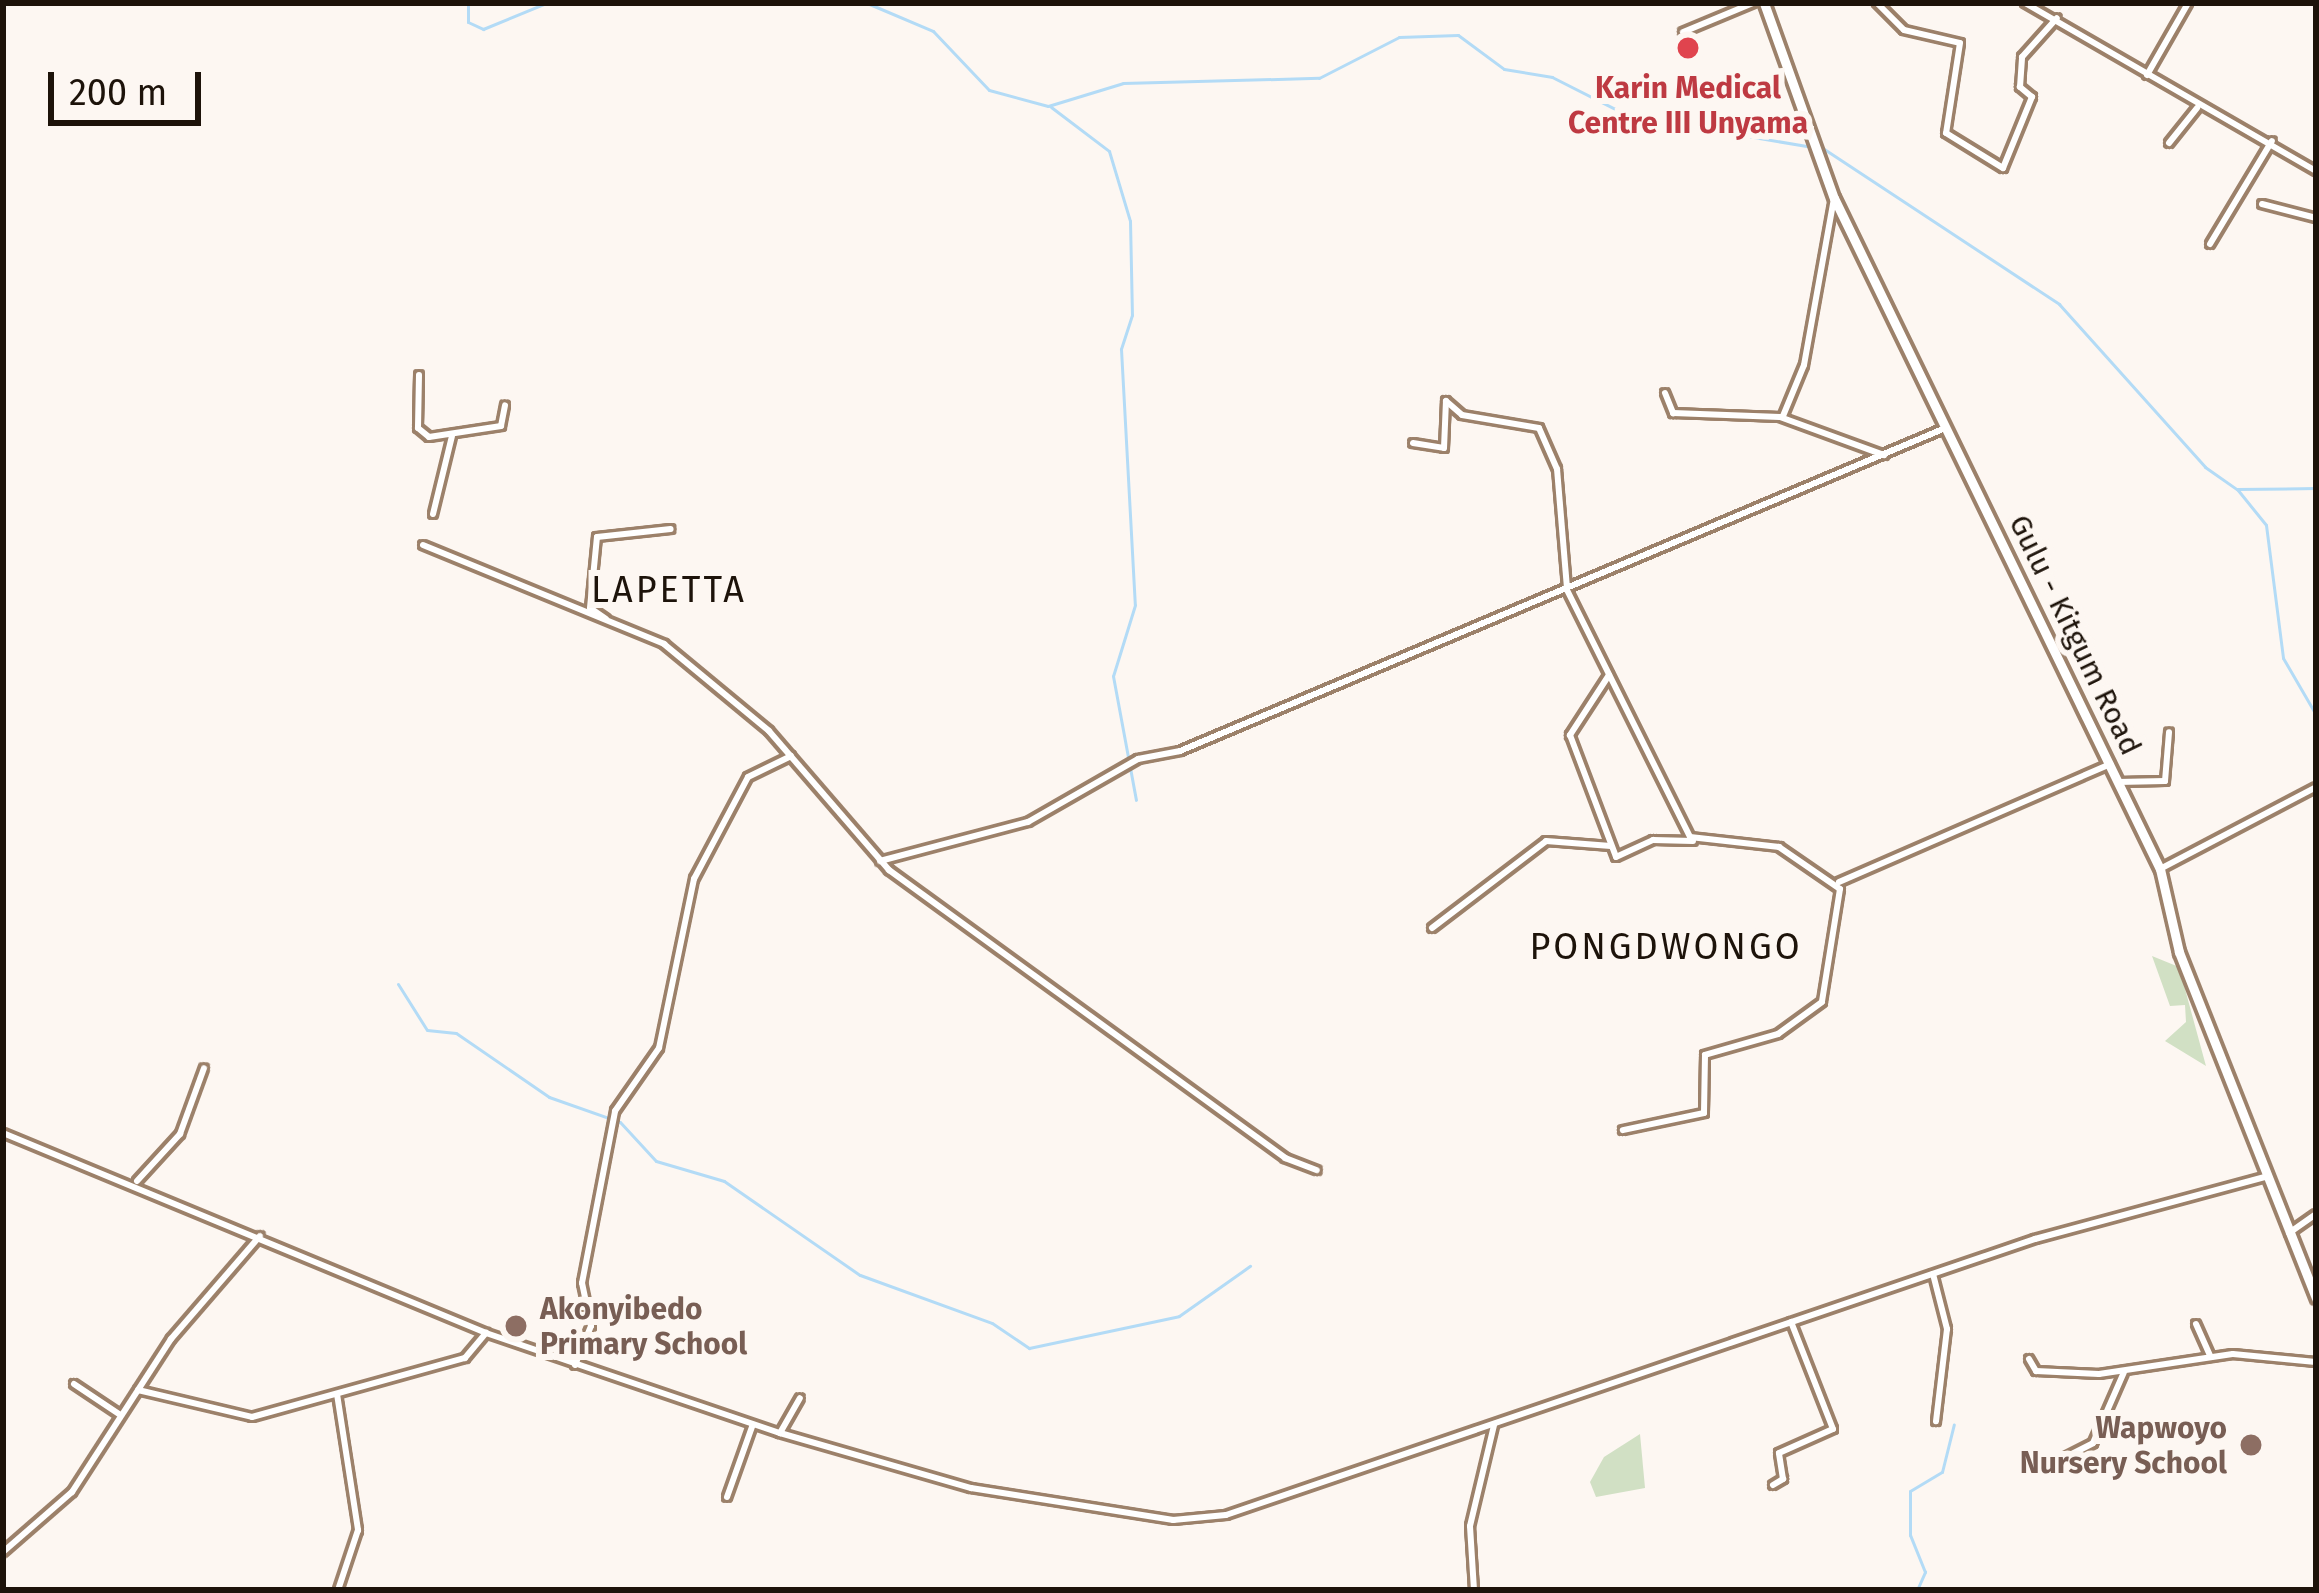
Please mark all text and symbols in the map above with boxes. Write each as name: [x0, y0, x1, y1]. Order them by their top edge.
marker: Karin Medical Centre III Unyama: [1672, 32, 1704, 64]
scale bar: [54, 48, 207, 122]
place label: Karin Medical Centre III Unyama: [1568, 70, 1808, 140]
text: 200 m: [69, 71, 167, 115]
street label: Gulu - Kitgum Road: [2001, 509, 2149, 761]
district label: LAPETTA: [591, 569, 747, 613]
district label: PONGDWONGO: [1529, 926, 1803, 970]
place label: Akonyibedo Primary School: [540, 1291, 747, 1362]
marker: Akonyibedo Primary School: [503, 1313, 529, 1339]
place label: Wapwoyo Nursery School: [2020, 1410, 2227, 1480]
marker: Wapwoyo Nursery School: [2238, 1432, 2264, 1458]

